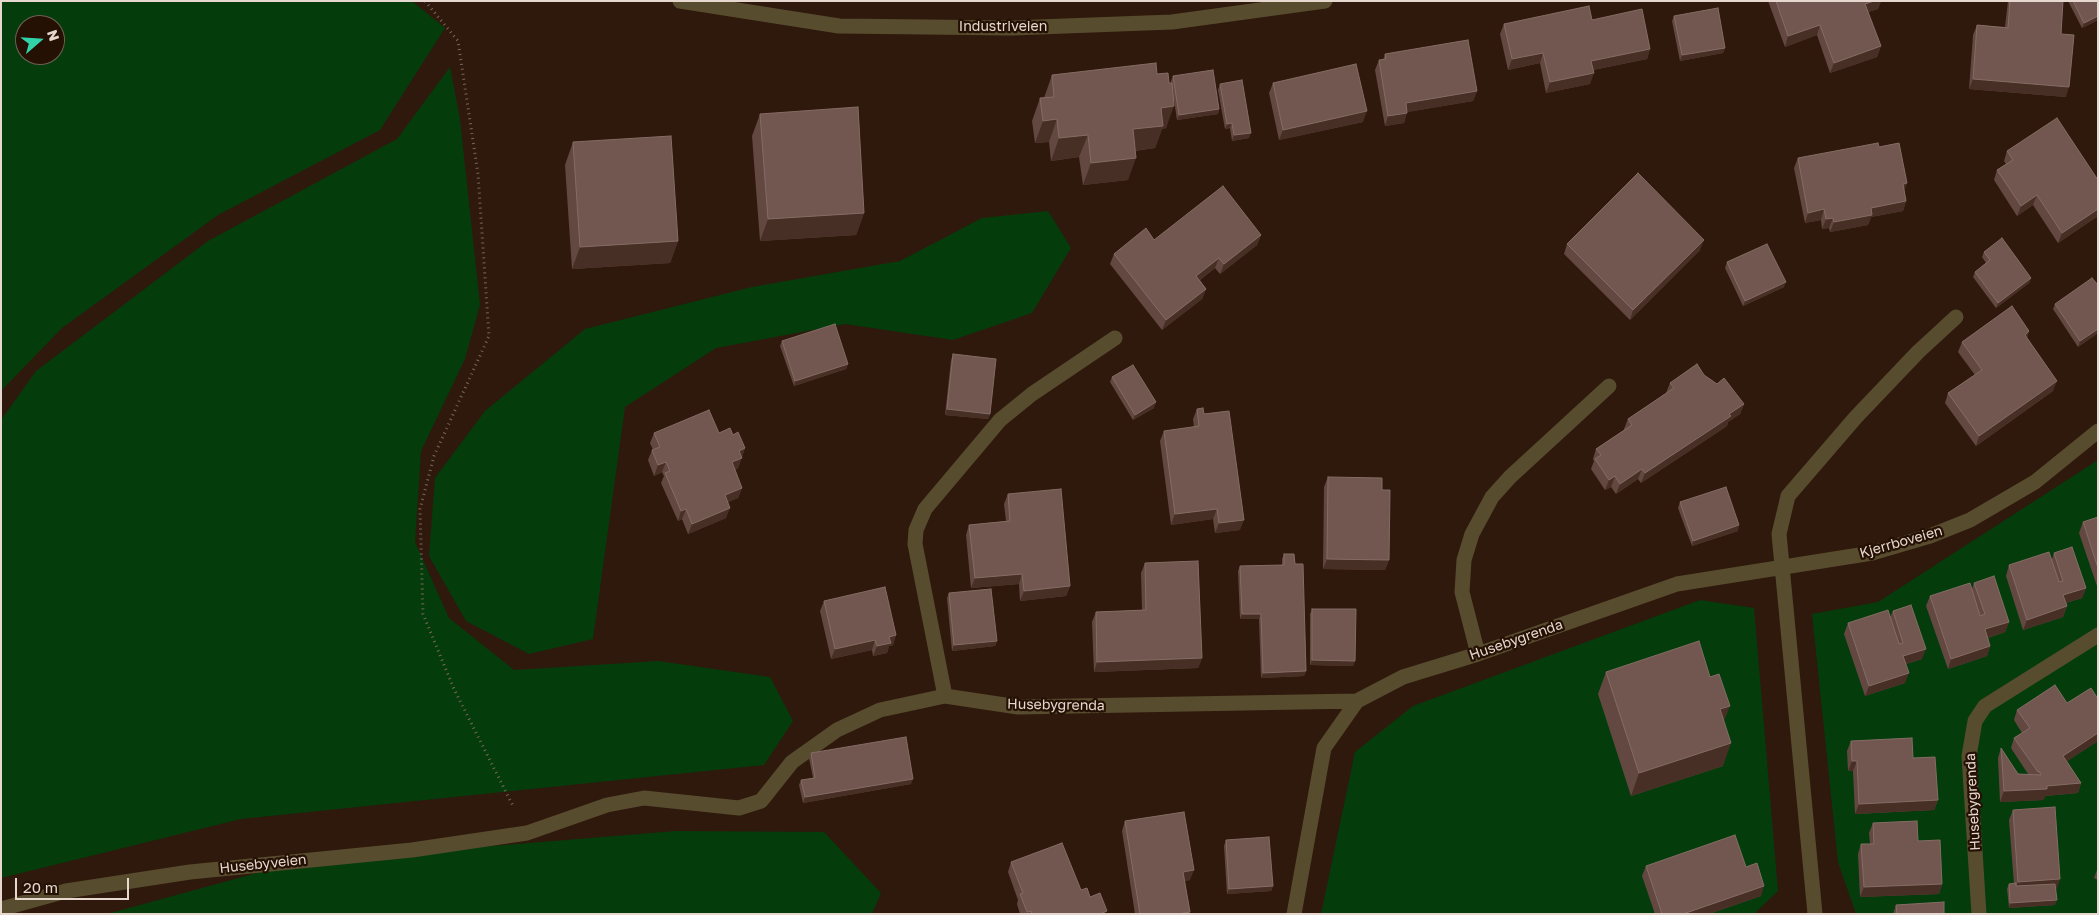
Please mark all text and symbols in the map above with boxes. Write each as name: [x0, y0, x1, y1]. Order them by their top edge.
north arrow: [15, 15, 65, 65]
street label: Industriveien: [959, 19, 1047, 35]
text: N: [44, 27, 63, 43]
street label: Kjerrboveien: [1858, 522, 1944, 562]
street label: Husebygrenda: [1467, 616, 1565, 664]
street label: Husebygrenda: [1007, 696, 1105, 714]
street label: Husebygrenda: [1962, 753, 1984, 851]
street label: Husebyveien: [219, 851, 307, 877]
scale bar: [18, 868, 131, 900]
text: 20 m: [23, 878, 58, 896]

